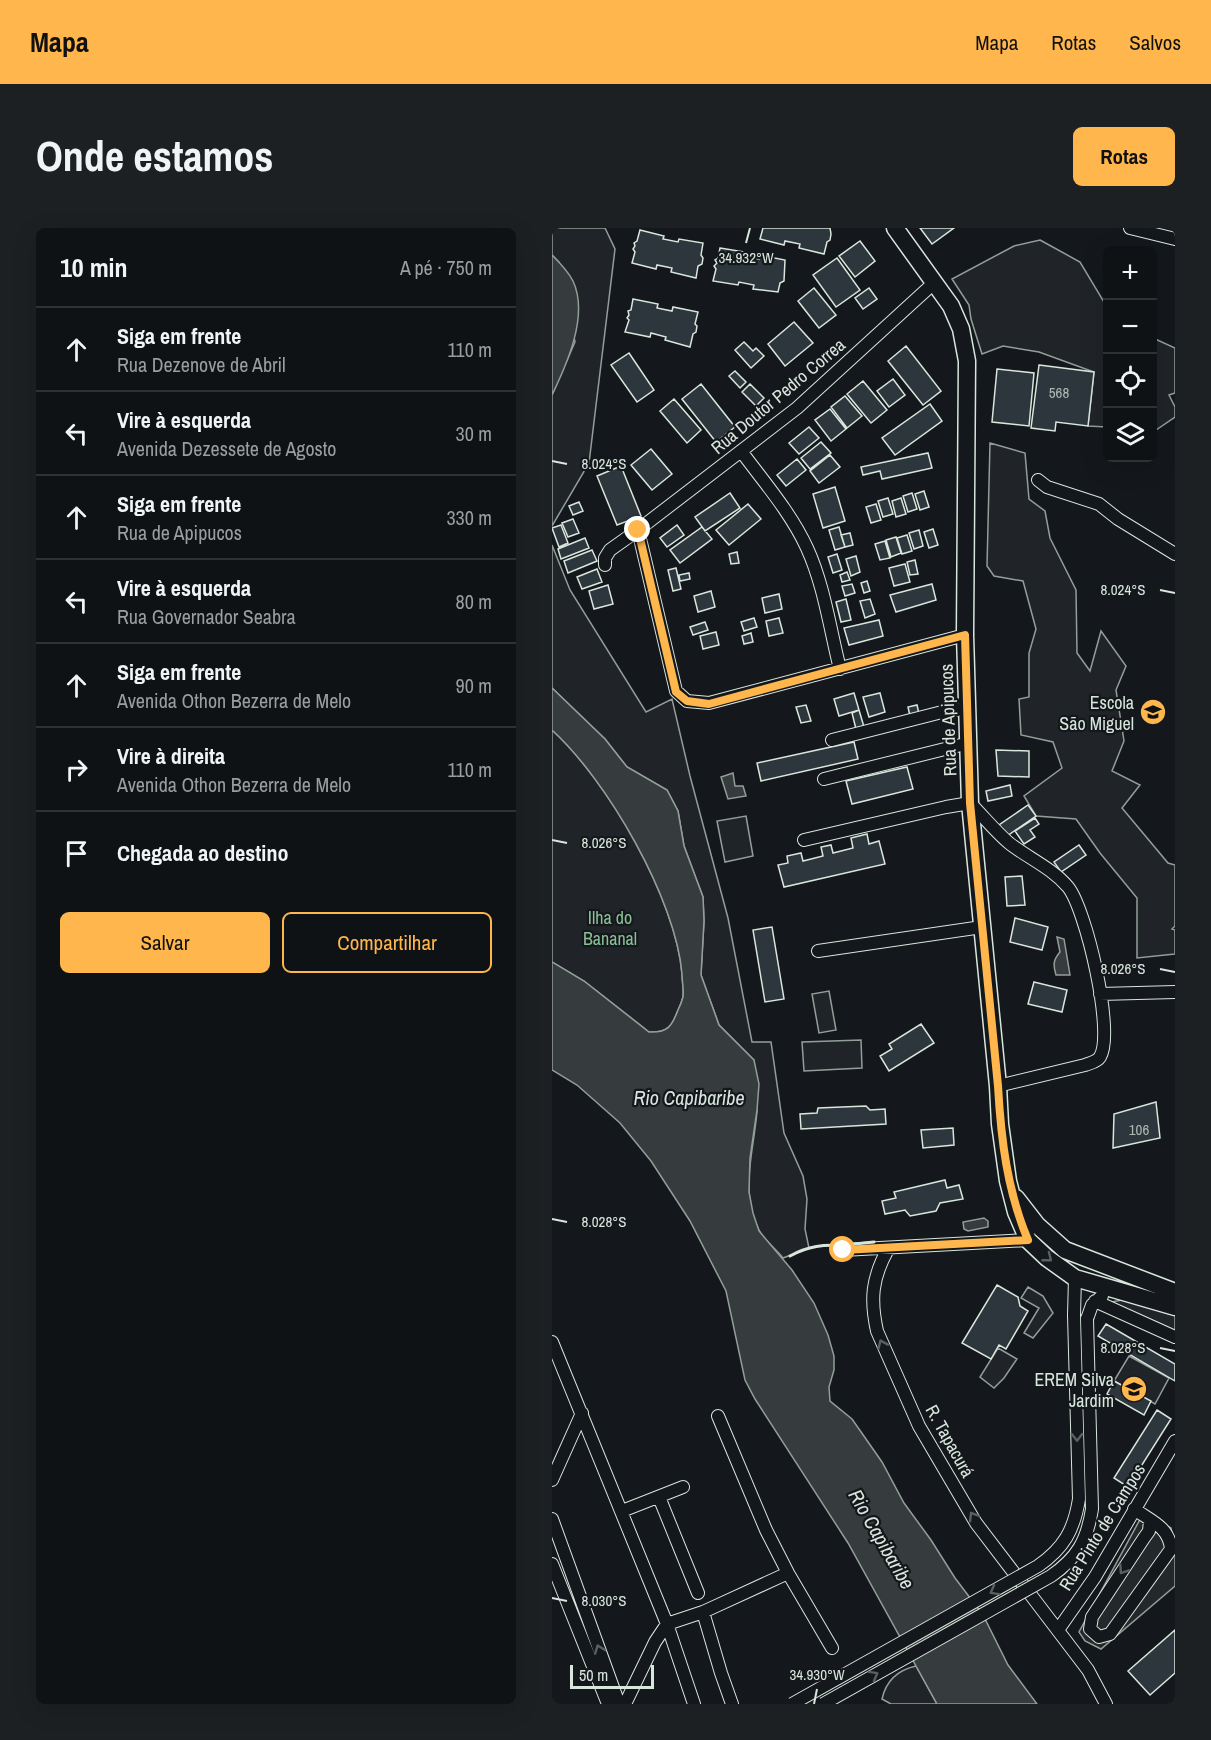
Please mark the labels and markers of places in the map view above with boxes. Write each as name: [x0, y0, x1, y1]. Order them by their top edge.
place label: Escola São Miguel: [1059, 690, 1134, 736]
school or university icon: Escola São Miguel: [1138, 697, 1168, 727]
place label: EREM Silva Jardim: [1034, 1367, 1114, 1413]
school or university icon: EREM Silva Jardim: [1119, 1374, 1149, 1404]

